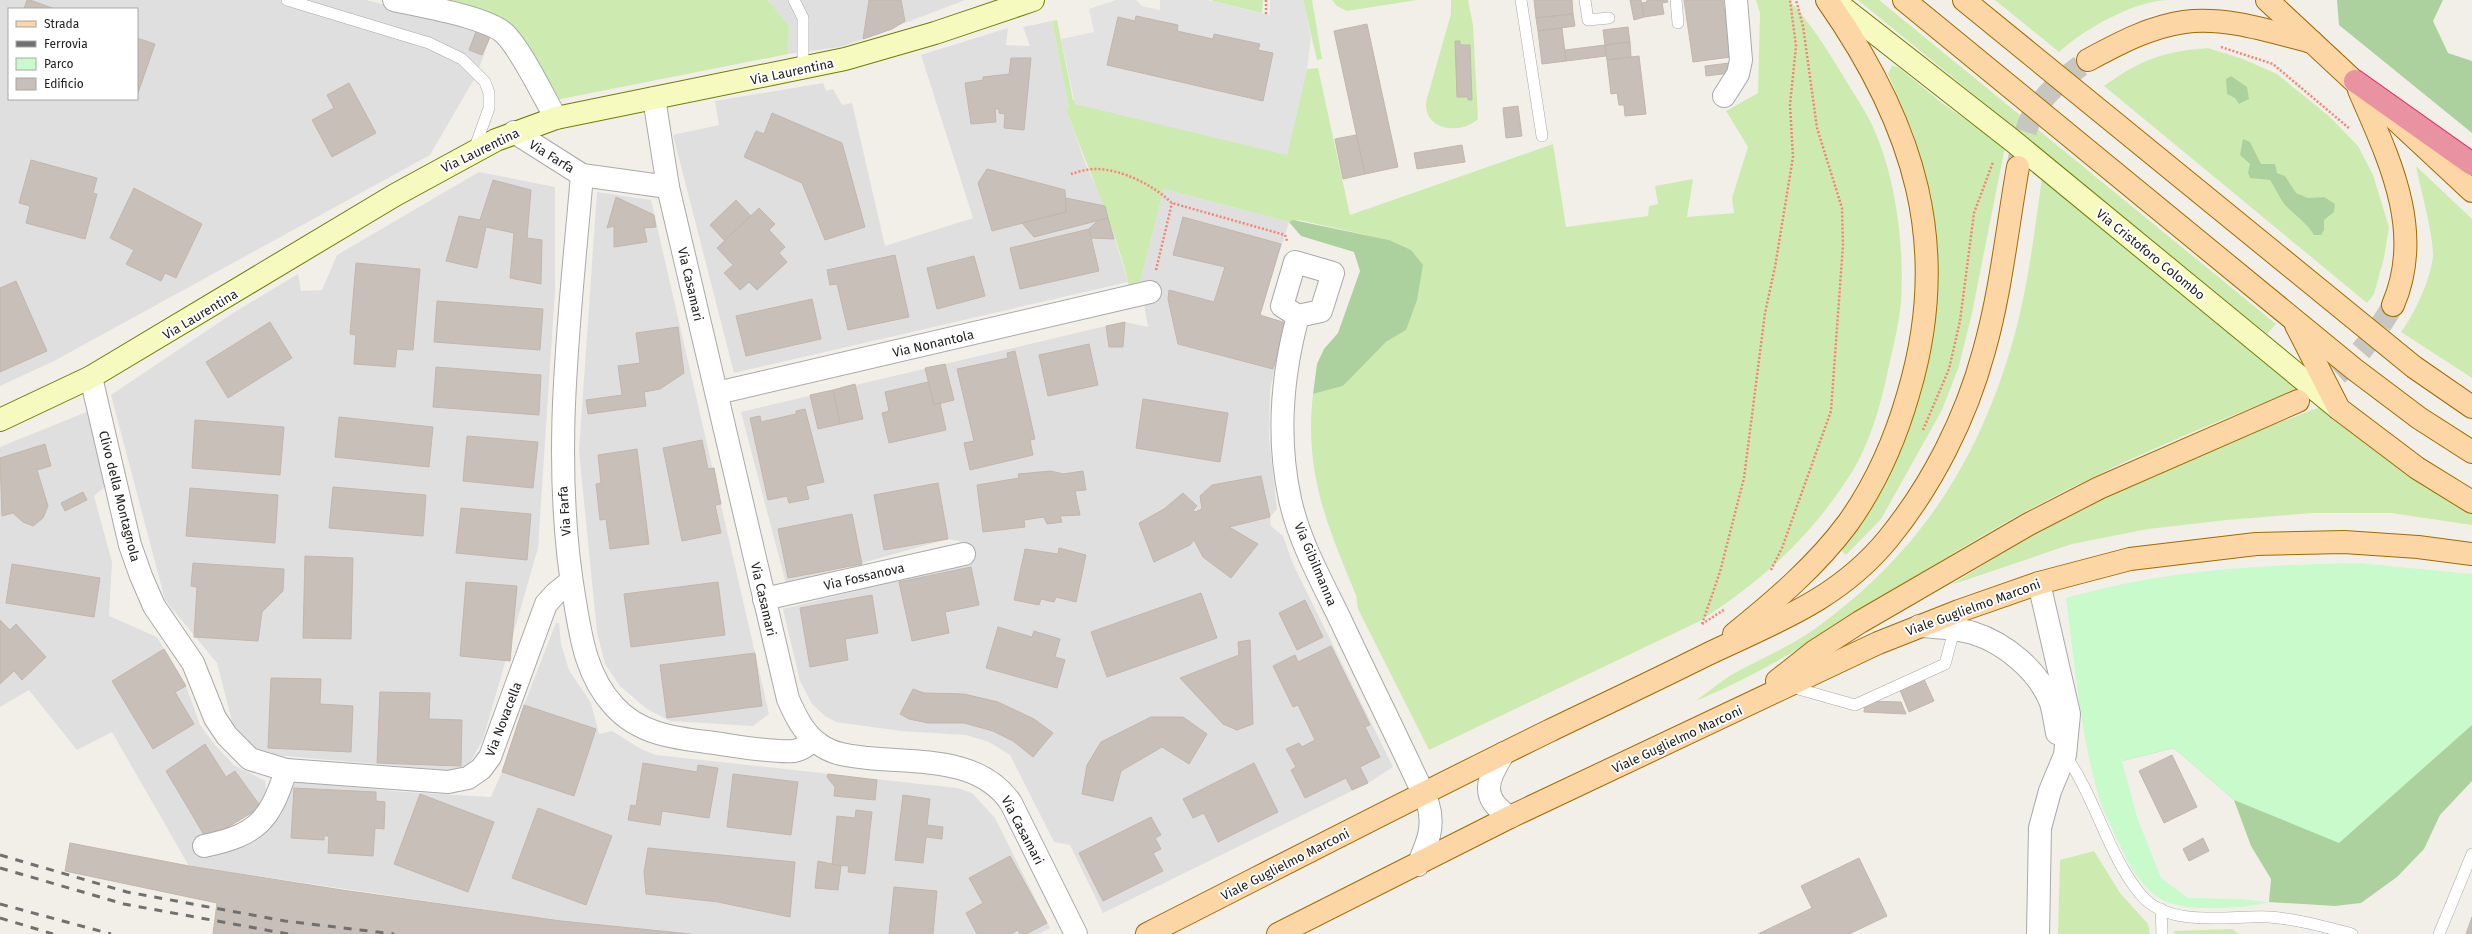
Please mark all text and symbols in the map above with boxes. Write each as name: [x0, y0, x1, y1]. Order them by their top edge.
legend: [8, 8, 138, 100]
text: Strada: [44, 17, 79, 31]
text: Ferrovia: [44, 37, 88, 51]
street label: Via Laurentina: [749, 55, 835, 88]
text: Parco: [44, 57, 74, 71]
text: Edificio: [44, 77, 84, 91]
street label: Via Laurentina: [439, 125, 522, 176]
street label: Via Farfa: [526, 137, 577, 176]
street label: Via Cristoforo Colombo: [2093, 206, 2208, 303]
street label: Via Casamari: [675, 246, 706, 323]
street label: Via Laurentina: [160, 286, 240, 343]
street label: Via Nonantola: [891, 327, 975, 360]
street label: Clivo della Montagnola: [96, 429, 143, 563]
street label: Via Farfa: [555, 485, 574, 537]
street label: Via Gibilmanna: [1291, 520, 1340, 608]
street label: Via Fossanova: [822, 560, 906, 593]
street label: Via Casamari: [748, 561, 779, 638]
street label: Viale Guglielmo Marconi: [1904, 576, 2042, 639]
street label: Via Novacella: [482, 680, 525, 759]
street label: Viale Guglielmo Marconi: [1610, 703, 1745, 776]
street label: Via Casamari: [998, 793, 1047, 867]
street label: Viale Guglielmo Marconi: [1219, 826, 1352, 903]

